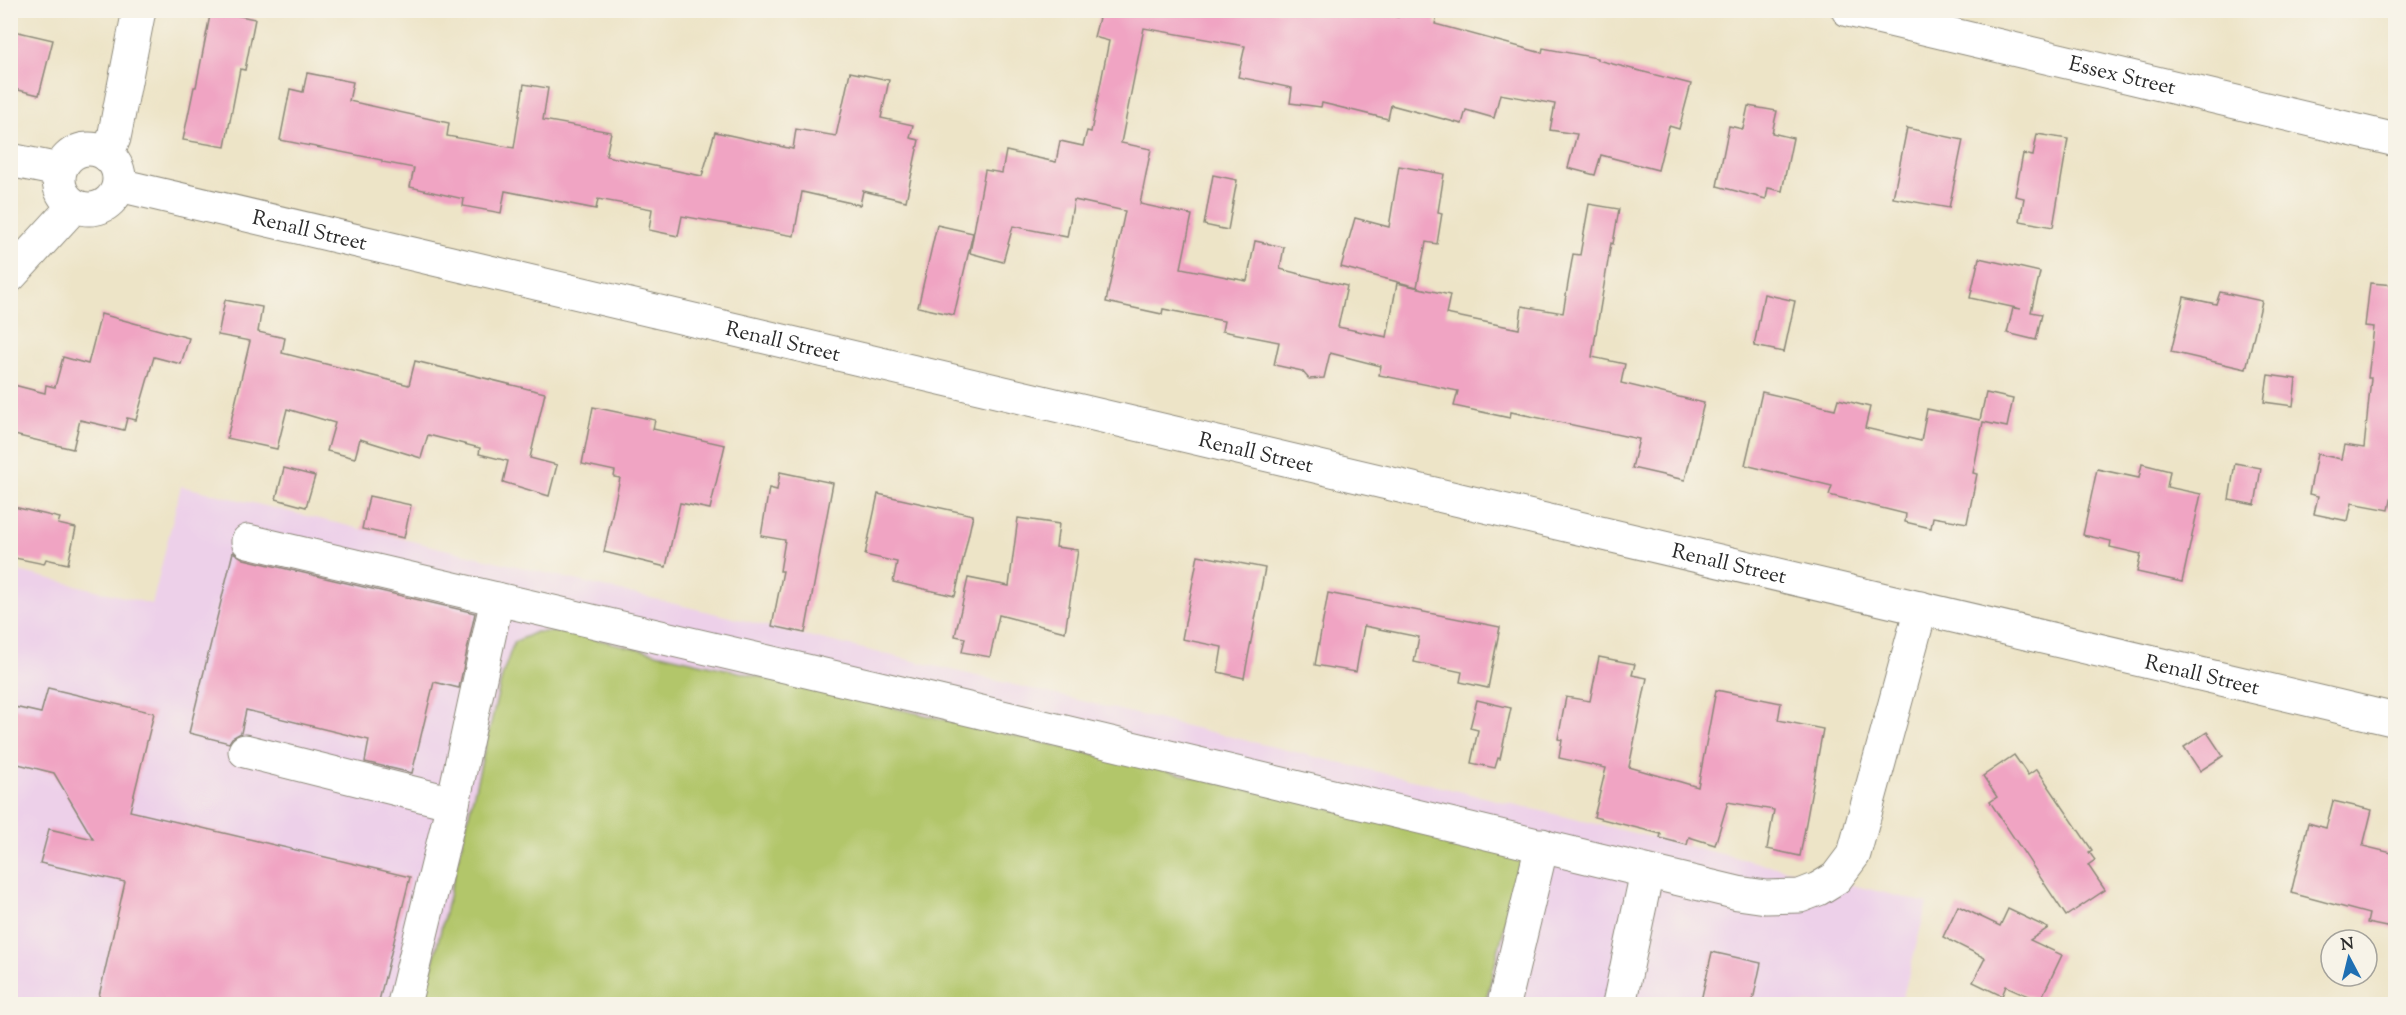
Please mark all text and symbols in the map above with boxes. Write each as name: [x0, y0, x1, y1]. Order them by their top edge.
street label: Essex Street: [2065, 50, 2178, 104]
street label: Renall Street: [249, 204, 370, 260]
street label: Renall Street: [722, 315, 843, 371]
street label: Renall Street: [1195, 426, 1316, 482]
street label: Renall Street: [1668, 537, 1789, 593]
street label: Renall Street: [2141, 648, 2262, 704]
north arrow: [2319, 928, 2379, 988]
text: N: [2340, 933, 2355, 958]

